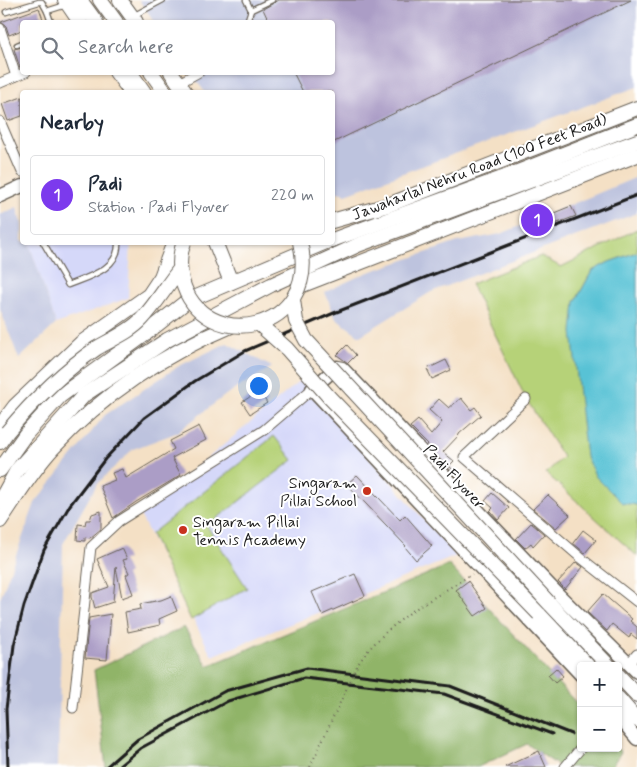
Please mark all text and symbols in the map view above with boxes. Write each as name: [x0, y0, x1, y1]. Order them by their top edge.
search box: [20, 20, 335, 75]
icon: search: [38, 34, 66, 62]
text: Search here: [78, 35, 174, 60]
text: Nearby: [40, 109, 104, 137]
street label: Jawaharlal Nehru Road (100 Feet Road): [351, 109, 607, 223]
text: Padi: [88, 172, 123, 197]
text: 1: [53, 185, 61, 206]
text: 220 m: [271, 185, 314, 206]
text: Station · Padi Flyover: [88, 197, 229, 218]
pin: 1: [521, 201, 553, 239]
your location: [246, 373, 272, 399]
street label: Padi Flyover: [418, 440, 490, 514]
place label: Singaram Pillai School: [280, 473, 357, 512]
marker: Singaram Pillai School: [361, 485, 373, 497]
place label: Singaram Pillai Tennis Academy: [193, 512, 306, 551]
marker: Singaram Pillai Tennis Academy: [177, 524, 189, 536]
map controls: [577, 662, 622, 752]
button: +: [577, 662, 622, 707]
button: −: [577, 707, 622, 752]

